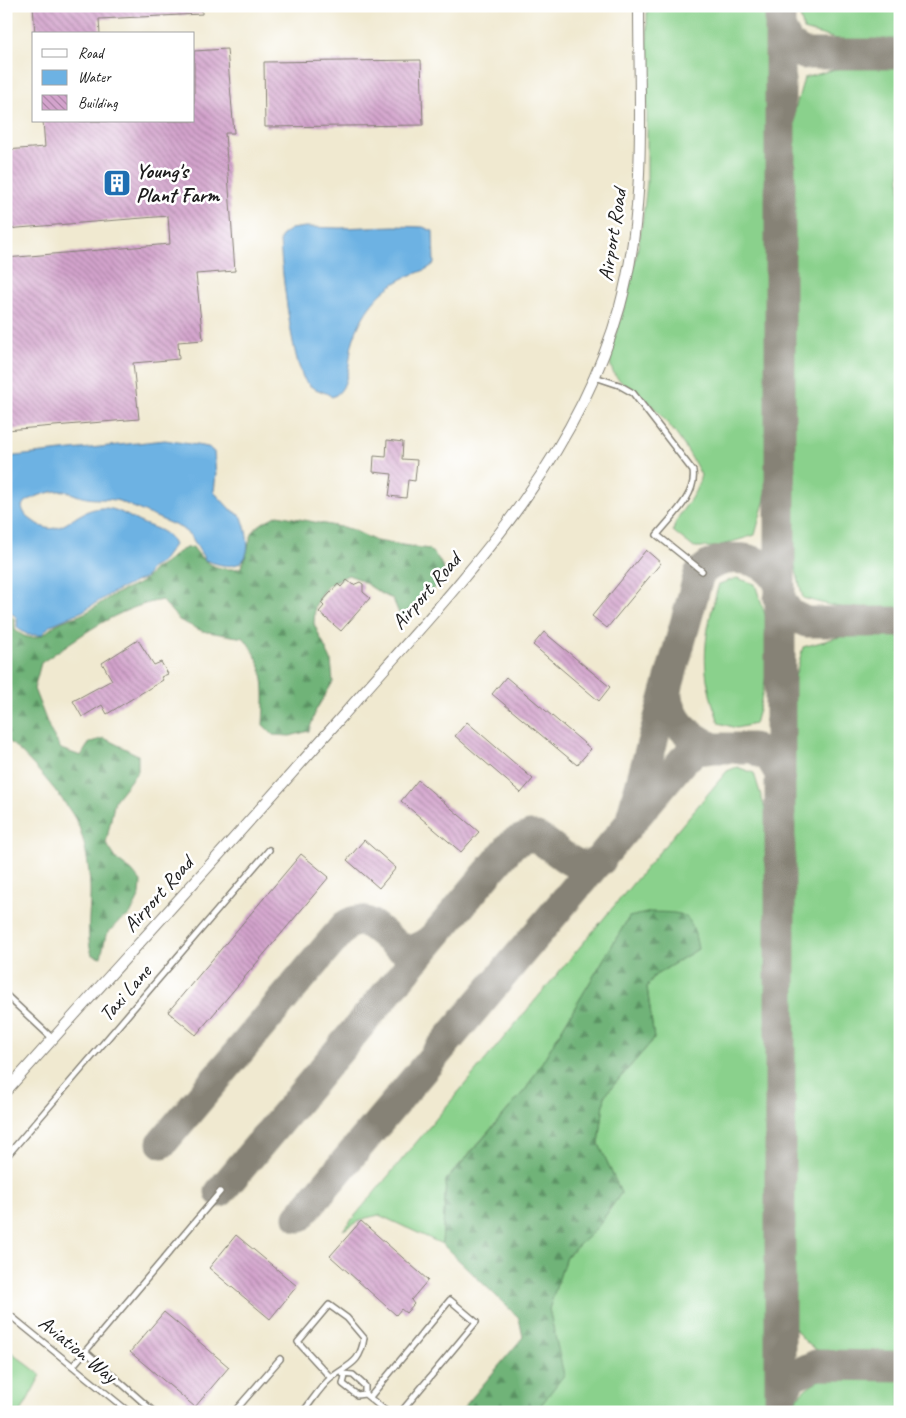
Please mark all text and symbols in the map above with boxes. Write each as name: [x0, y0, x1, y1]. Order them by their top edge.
legend: [32, 32, 195, 122]
text: Road: [78, 44, 105, 63]
text: Water: [78, 68, 112, 87]
text: Building: [78, 94, 118, 113]
place label: Young's Plant Farm: [136, 158, 220, 208]
building icon: Young's Plant Farm: [102, 168, 132, 198]
street label: Airport Road: [592, 183, 633, 283]
street label: Airport Road: [386, 545, 469, 635]
street label: Airport Road: [117, 848, 201, 937]
street label: Taxi Lane: [93, 958, 158, 1027]
street label: Aviation Way: [33, 1309, 124, 1390]

